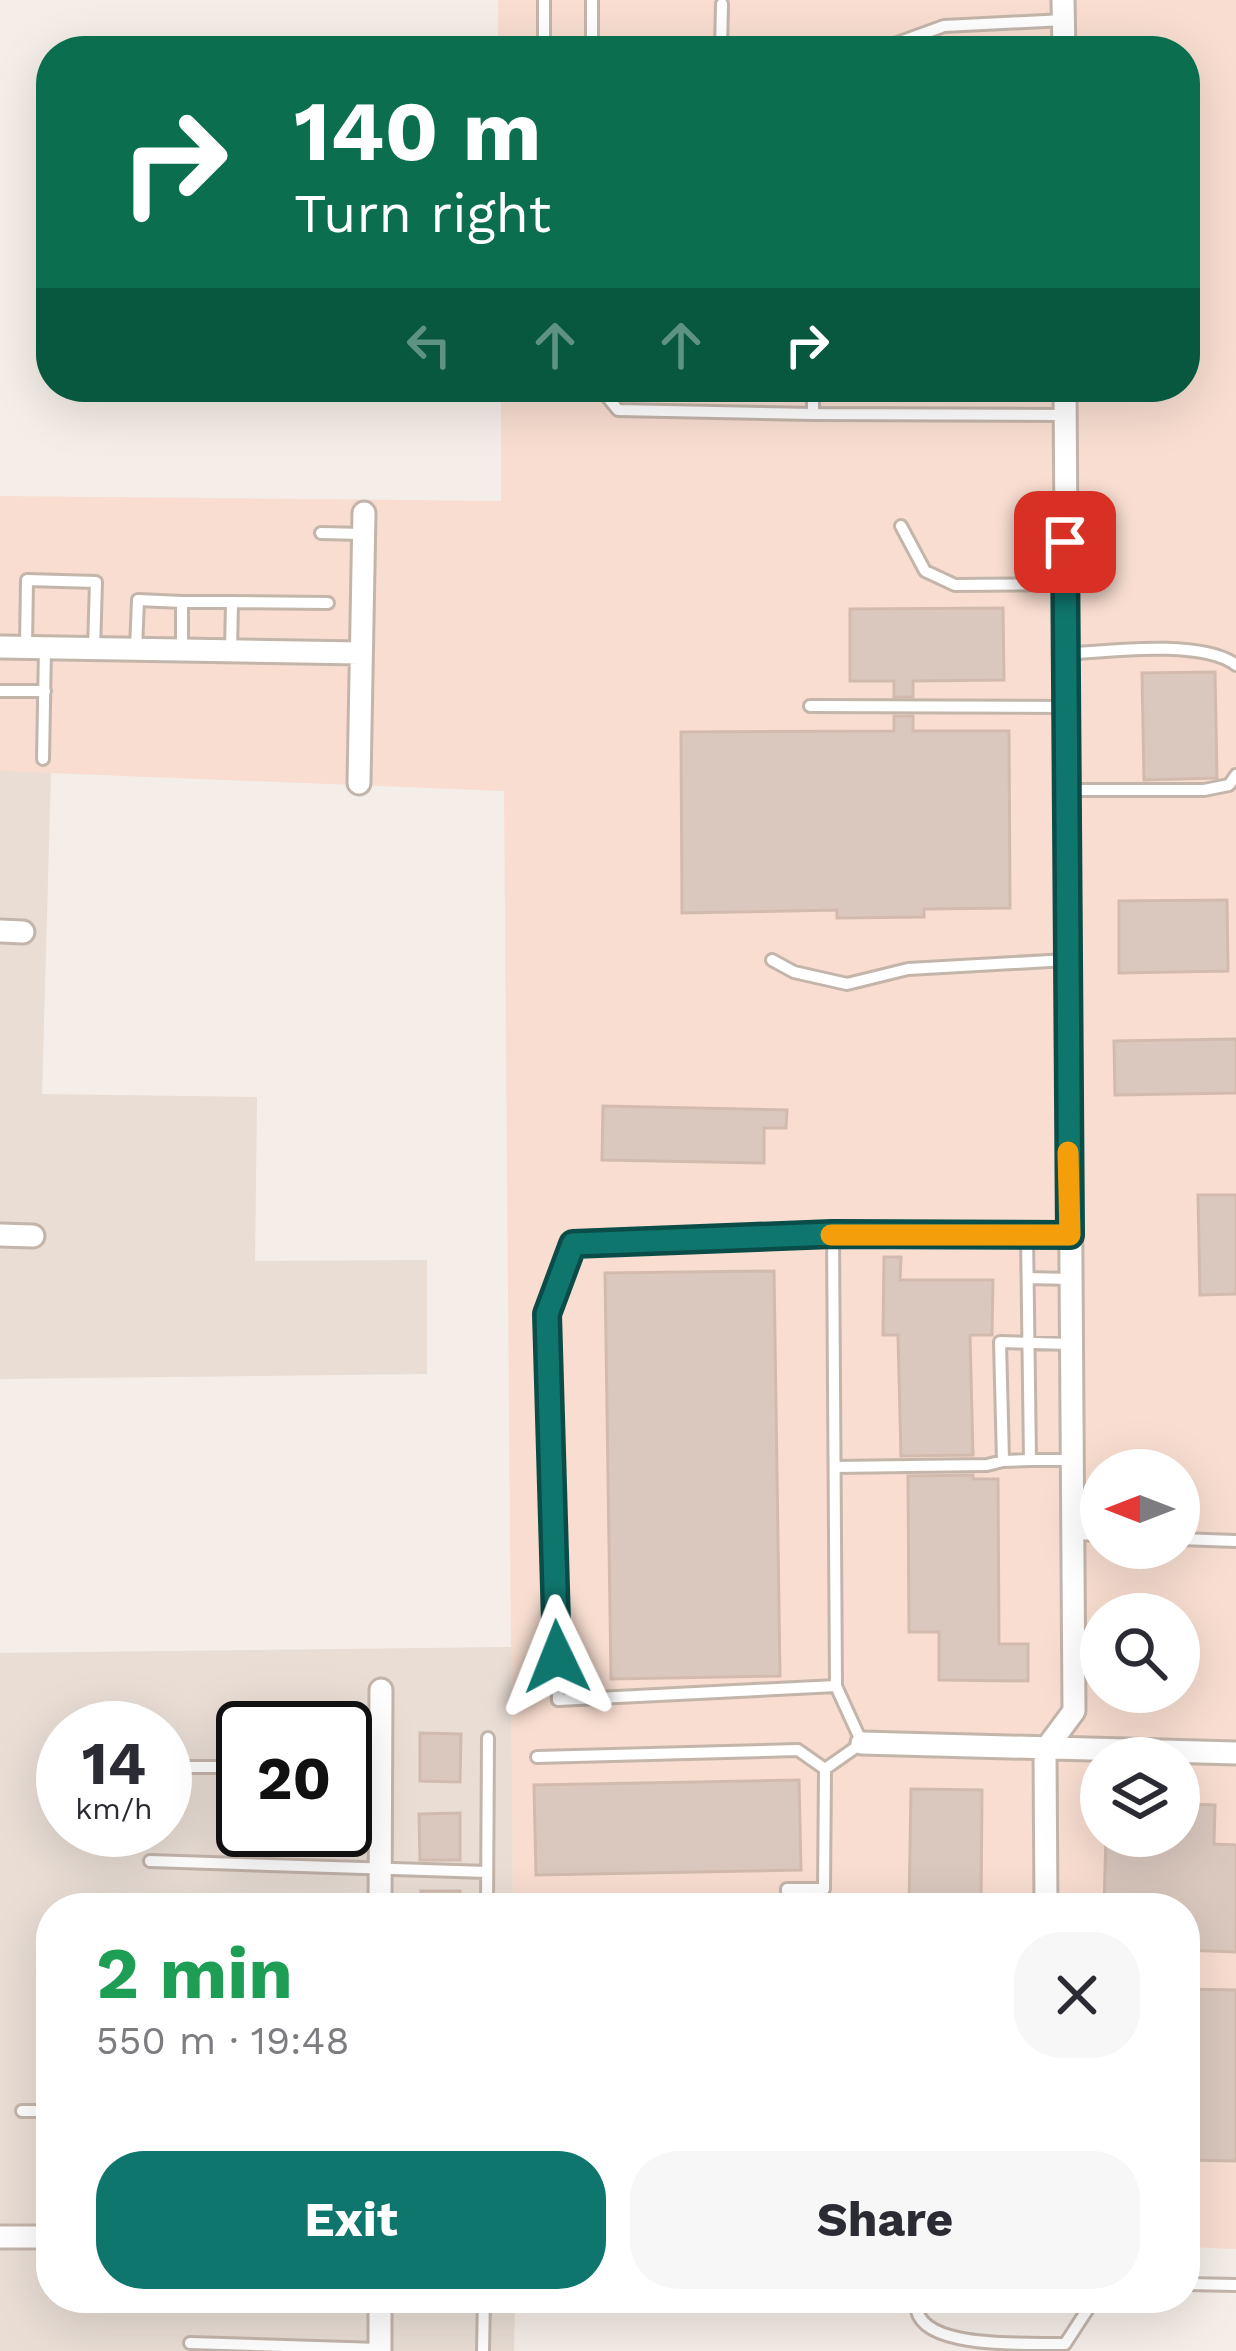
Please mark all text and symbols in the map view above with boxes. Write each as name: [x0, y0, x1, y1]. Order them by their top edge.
text: 140 m: [294, 82, 542, 180]
icon: right: [96, 84, 252, 240]
text: Turn right: [294, 182, 551, 245]
icon: left: [396, 312, 462, 378]
icon: ahead: [522, 312, 588, 378]
icon: ahead: [648, 312, 714, 378]
icon: right: [774, 312, 840, 378]
pin: [1014, 491, 1116, 593]
icon: arrive: [1032, 509, 1098, 575]
north arrow: [1080, 1449, 1200, 1569]
map controls: [1080, 1449, 1200, 1857]
button: search: [1080, 1593, 1200, 1713]
position arrow: [494, 1594, 620, 1720]
speed limit sign: 20: [216, 1701, 372, 1857]
text: 14: [82, 1728, 146, 1799]
button: layers: [1080, 1737, 1200, 1857]
text: km/h: [75, 1791, 153, 1826]
text: 2 min: [96, 1931, 293, 2015]
button: close: [1014, 1932, 1140, 2058]
text: 550 m · 19:48: [96, 2018, 349, 2063]
button: Exit: [96, 2151, 606, 2289]
button: Share: [630, 2151, 1140, 2289]

